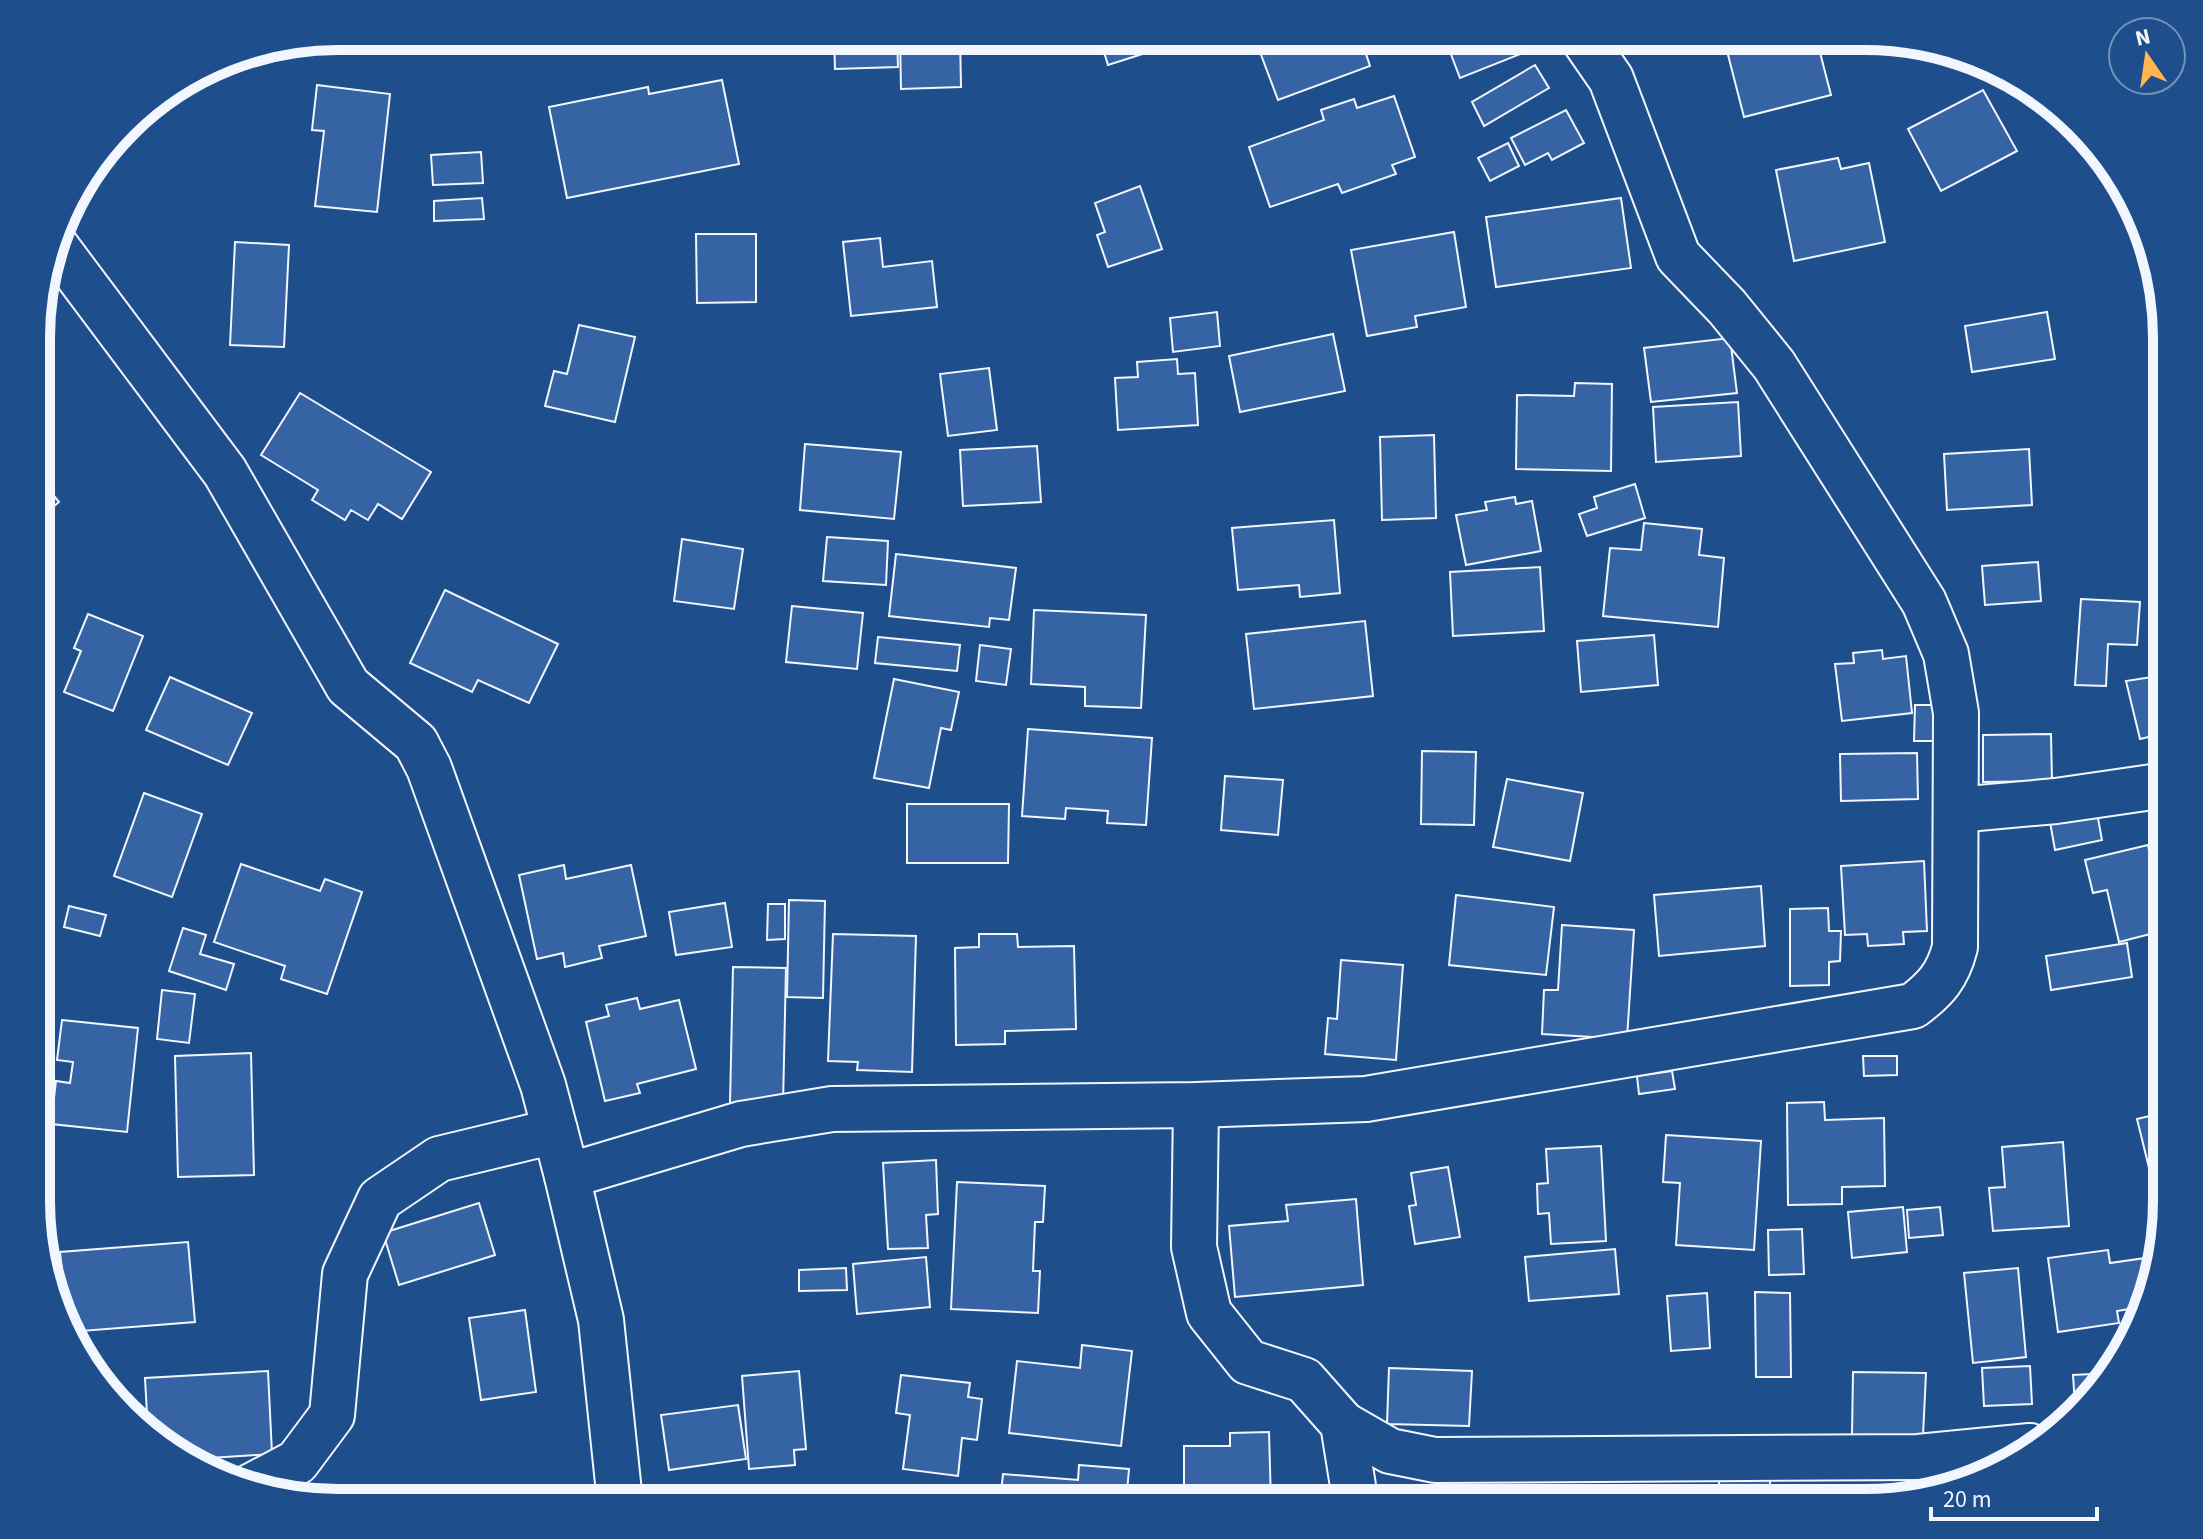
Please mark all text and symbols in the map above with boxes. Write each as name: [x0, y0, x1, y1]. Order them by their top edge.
north arrow: [2107, 16, 2187, 96]
text: N: [2132, 20, 2153, 55]
scale bar: [1931, 1471, 2097, 1521]
text: 20 m: [1943, 1482, 1992, 1517]

